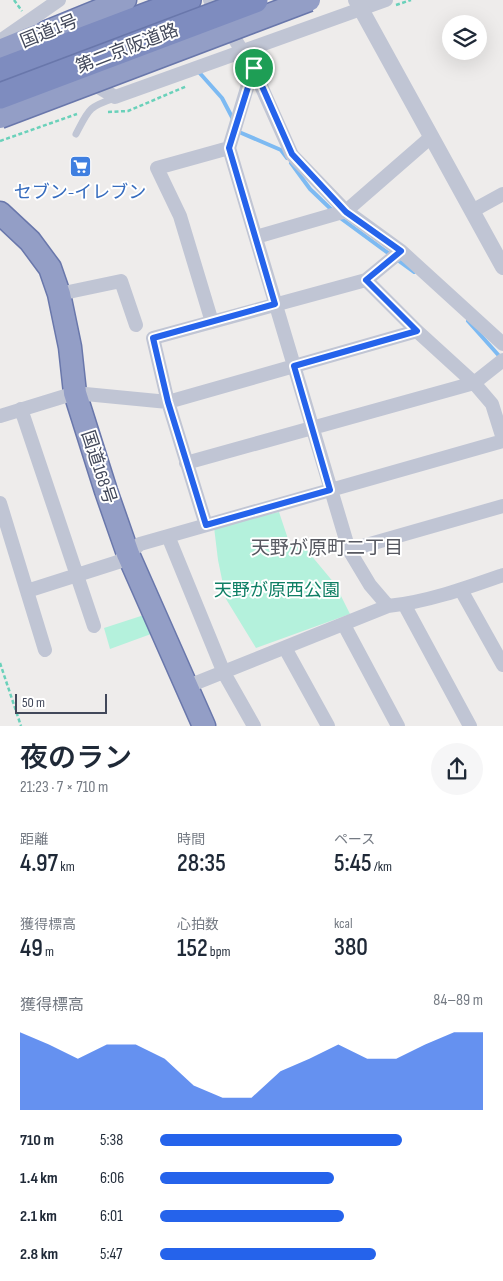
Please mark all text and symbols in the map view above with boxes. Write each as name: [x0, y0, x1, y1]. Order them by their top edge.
street label: 国道1号: [17, 10, 81, 52]
map controls: [442, 15, 487, 60]
button: layers: [442, 15, 487, 60]
street label: 第二京阪道路: [73, 19, 181, 78]
pin: [233, 47, 275, 89]
icon: arrive: [240, 54, 268, 82]
supermarket icon: セブン-イレブン: [68, 155, 92, 179]
place label: セブン-イレブン: [14, 182, 146, 203]
street label: 国道168号: [77, 428, 120, 507]
district label: 天野が原町二丁目: [251, 537, 403, 560]
park label: 天野が原西公園: [214, 580, 340, 601]
scale bar: [15, 691, 108, 714]
text: 50 m: [22, 694, 45, 711]
text: 夜のラン: [20, 742, 132, 775]
button: share: [431, 743, 483, 795]
text: 21:23 · 7 × 710 m: [20, 778, 108, 797]
text: 距離: [20, 831, 48, 848]
text: 時間: [177, 831, 205, 848]
text: ペース: [334, 831, 375, 848]
text: 4.97: [20, 848, 58, 879]
text: 28:35: [177, 848, 226, 879]
text: 5:45: [334, 848, 372, 879]
text: km: [58, 858, 75, 875]
text: /km: [372, 858, 392, 875]
text: kcal: [334, 915, 353, 932]
text: 獲得標高: [20, 916, 76, 933]
text: 心拍数: [177, 916, 219, 933]
text: 380: [334, 932, 368, 963]
text: 49: [20, 933, 43, 964]
text: 152: [177, 933, 208, 964]
text: m: [43, 943, 54, 960]
text: bpm: [208, 943, 230, 960]
text: 84–89 m: [433, 991, 483, 1010]
text: 獲得標高: [20, 996, 84, 1015]
text: 710 m: [20, 1131, 54, 1150]
text: 5:38: [100, 1131, 123, 1150]
text: 1.4 km: [20, 1169, 58, 1188]
text: 6:06: [100, 1169, 124, 1188]
text: 2.1 km: [20, 1207, 57, 1226]
text: 6:01: [100, 1207, 123, 1226]
text: 2.8 km: [20, 1245, 58, 1264]
text: 5:47: [100, 1245, 122, 1264]

